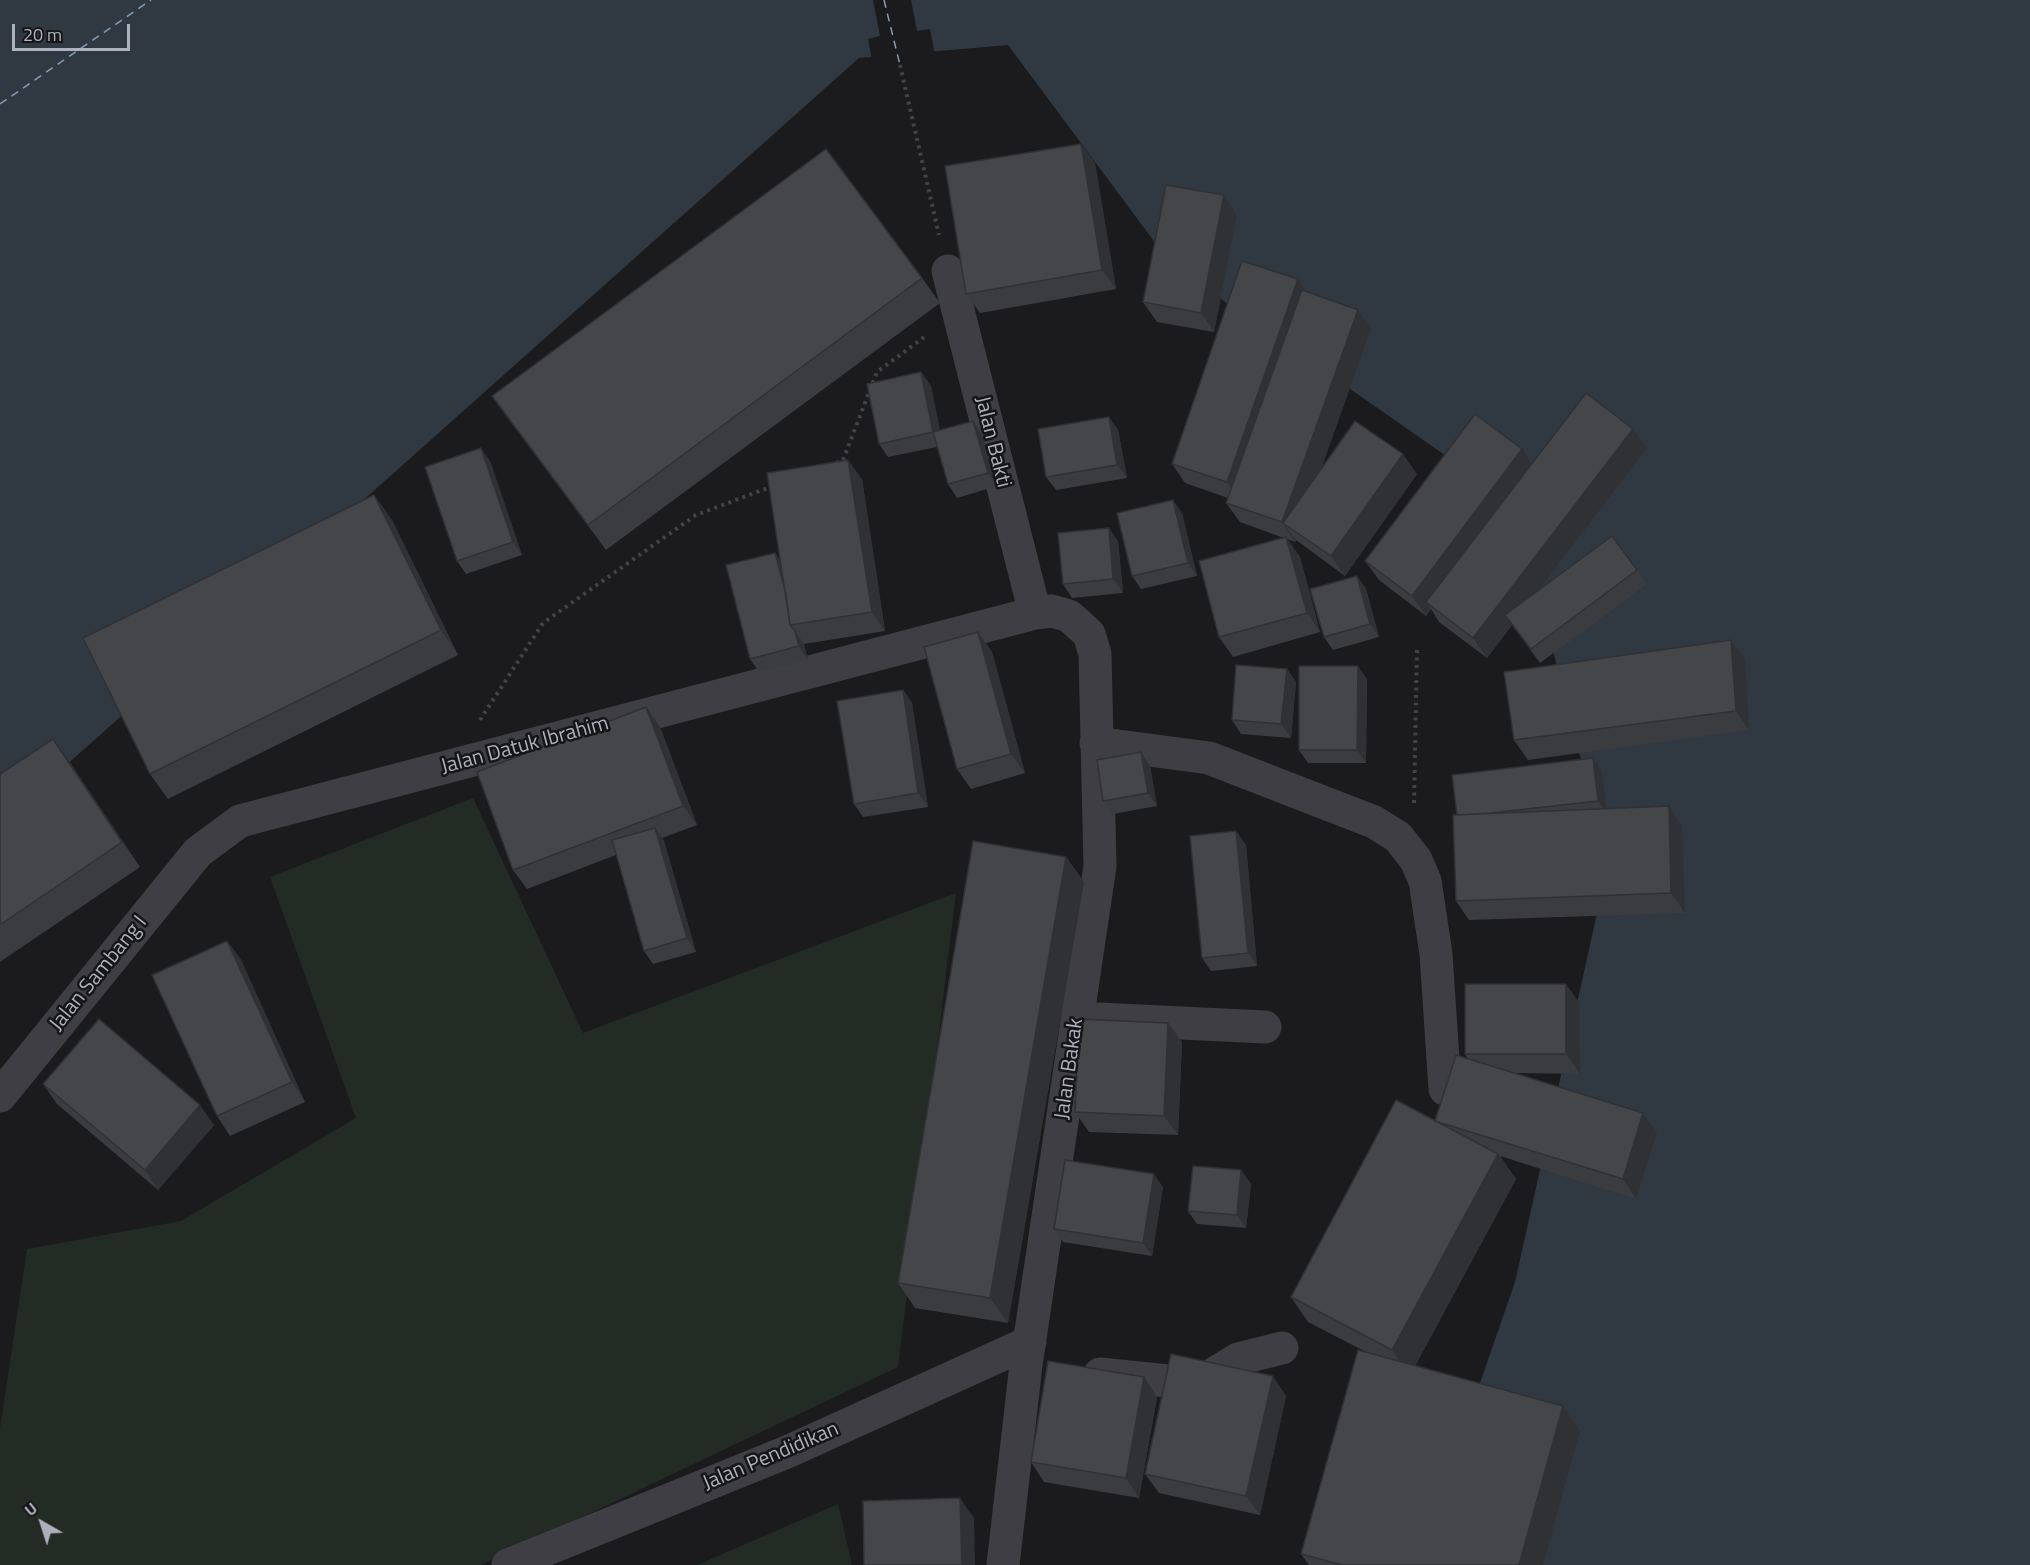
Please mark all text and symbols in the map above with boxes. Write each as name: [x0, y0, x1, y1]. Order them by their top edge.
scale bar: [15, 12, 134, 50]
text: 20 m: [23, 21, 62, 48]
street label: Jalan Bakti: [968, 394, 1016, 490]
street label: Jalan Datuk Ibrahim: [438, 711, 612, 781]
street label: Jalan Sambang I: [45, 911, 153, 1037]
street label: Jalan Bakak: [1050, 1017, 1090, 1121]
street label: Jalan Pendidikan: [699, 1417, 843, 1497]
north arrow: [12, 1493, 72, 1553]
text: U: [19, 1496, 42, 1522]

